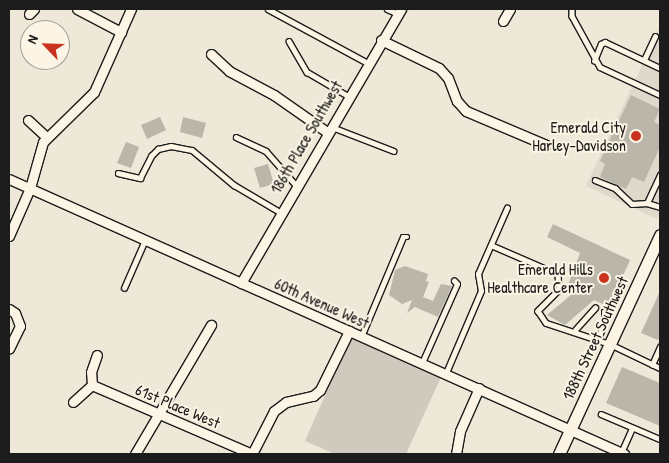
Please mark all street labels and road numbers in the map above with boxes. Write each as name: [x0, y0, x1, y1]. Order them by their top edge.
street label: 186th Place Southwest: [266, 77, 346, 197]
street label: 188th Street Southwest: [558, 273, 632, 403]
street label: 60th Avenue West: [272, 274, 372, 332]
street label: 61st Place West: [133, 380, 223, 432]

